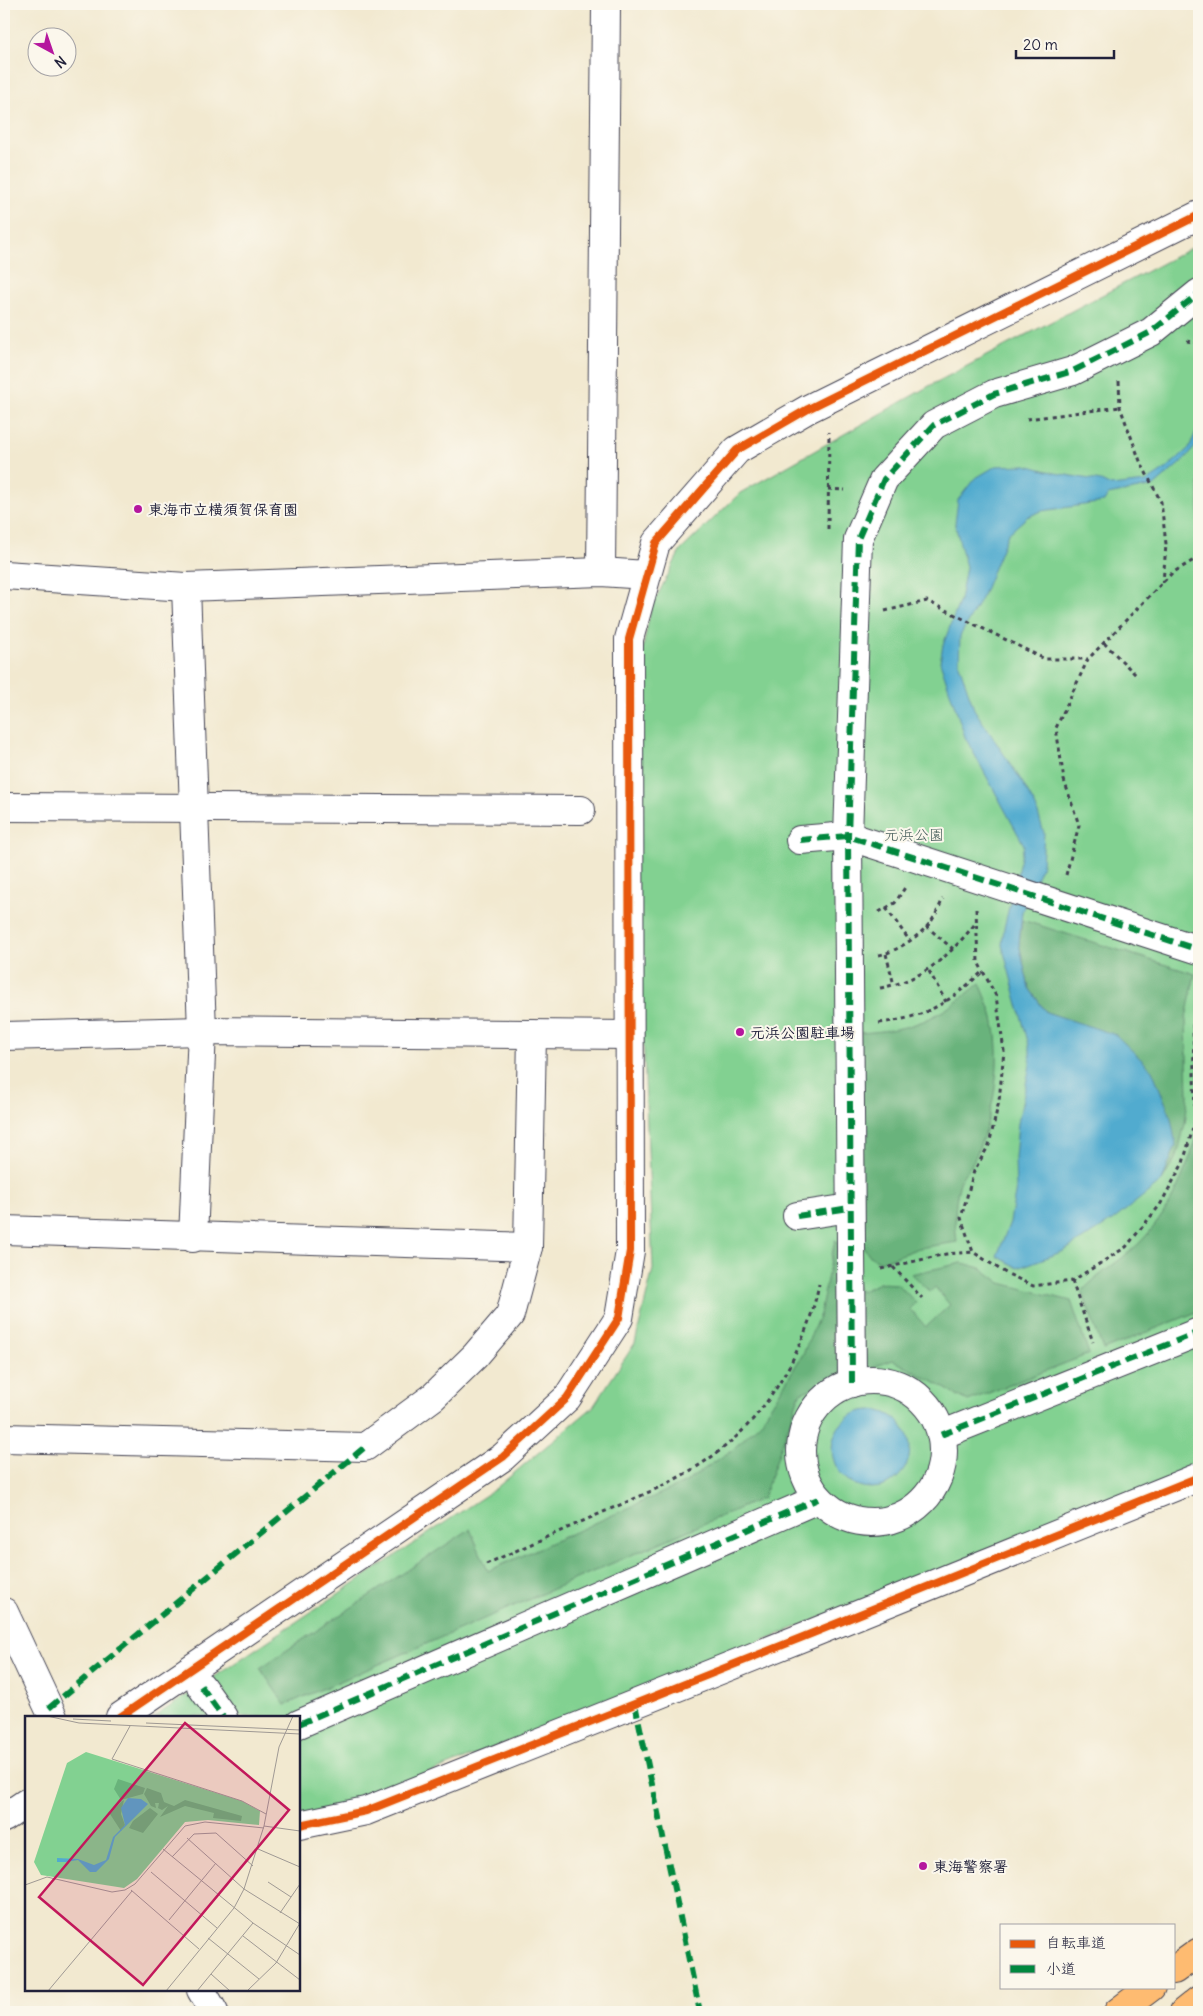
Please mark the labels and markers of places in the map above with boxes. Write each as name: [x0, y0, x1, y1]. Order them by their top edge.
place label: 東海市立横須賀保育園: [148, 500, 298, 519]
marker: 東海市立横須賀保育園: [132, 503, 144, 515]
place label: 元浜公園駐車場: [750, 1023, 855, 1042]
marker: 元浜公園駐車場: [734, 1026, 746, 1038]
place label: 東海警察署: [933, 1857, 1008, 1876]
marker: 東海警察署: [917, 1860, 929, 1872]

